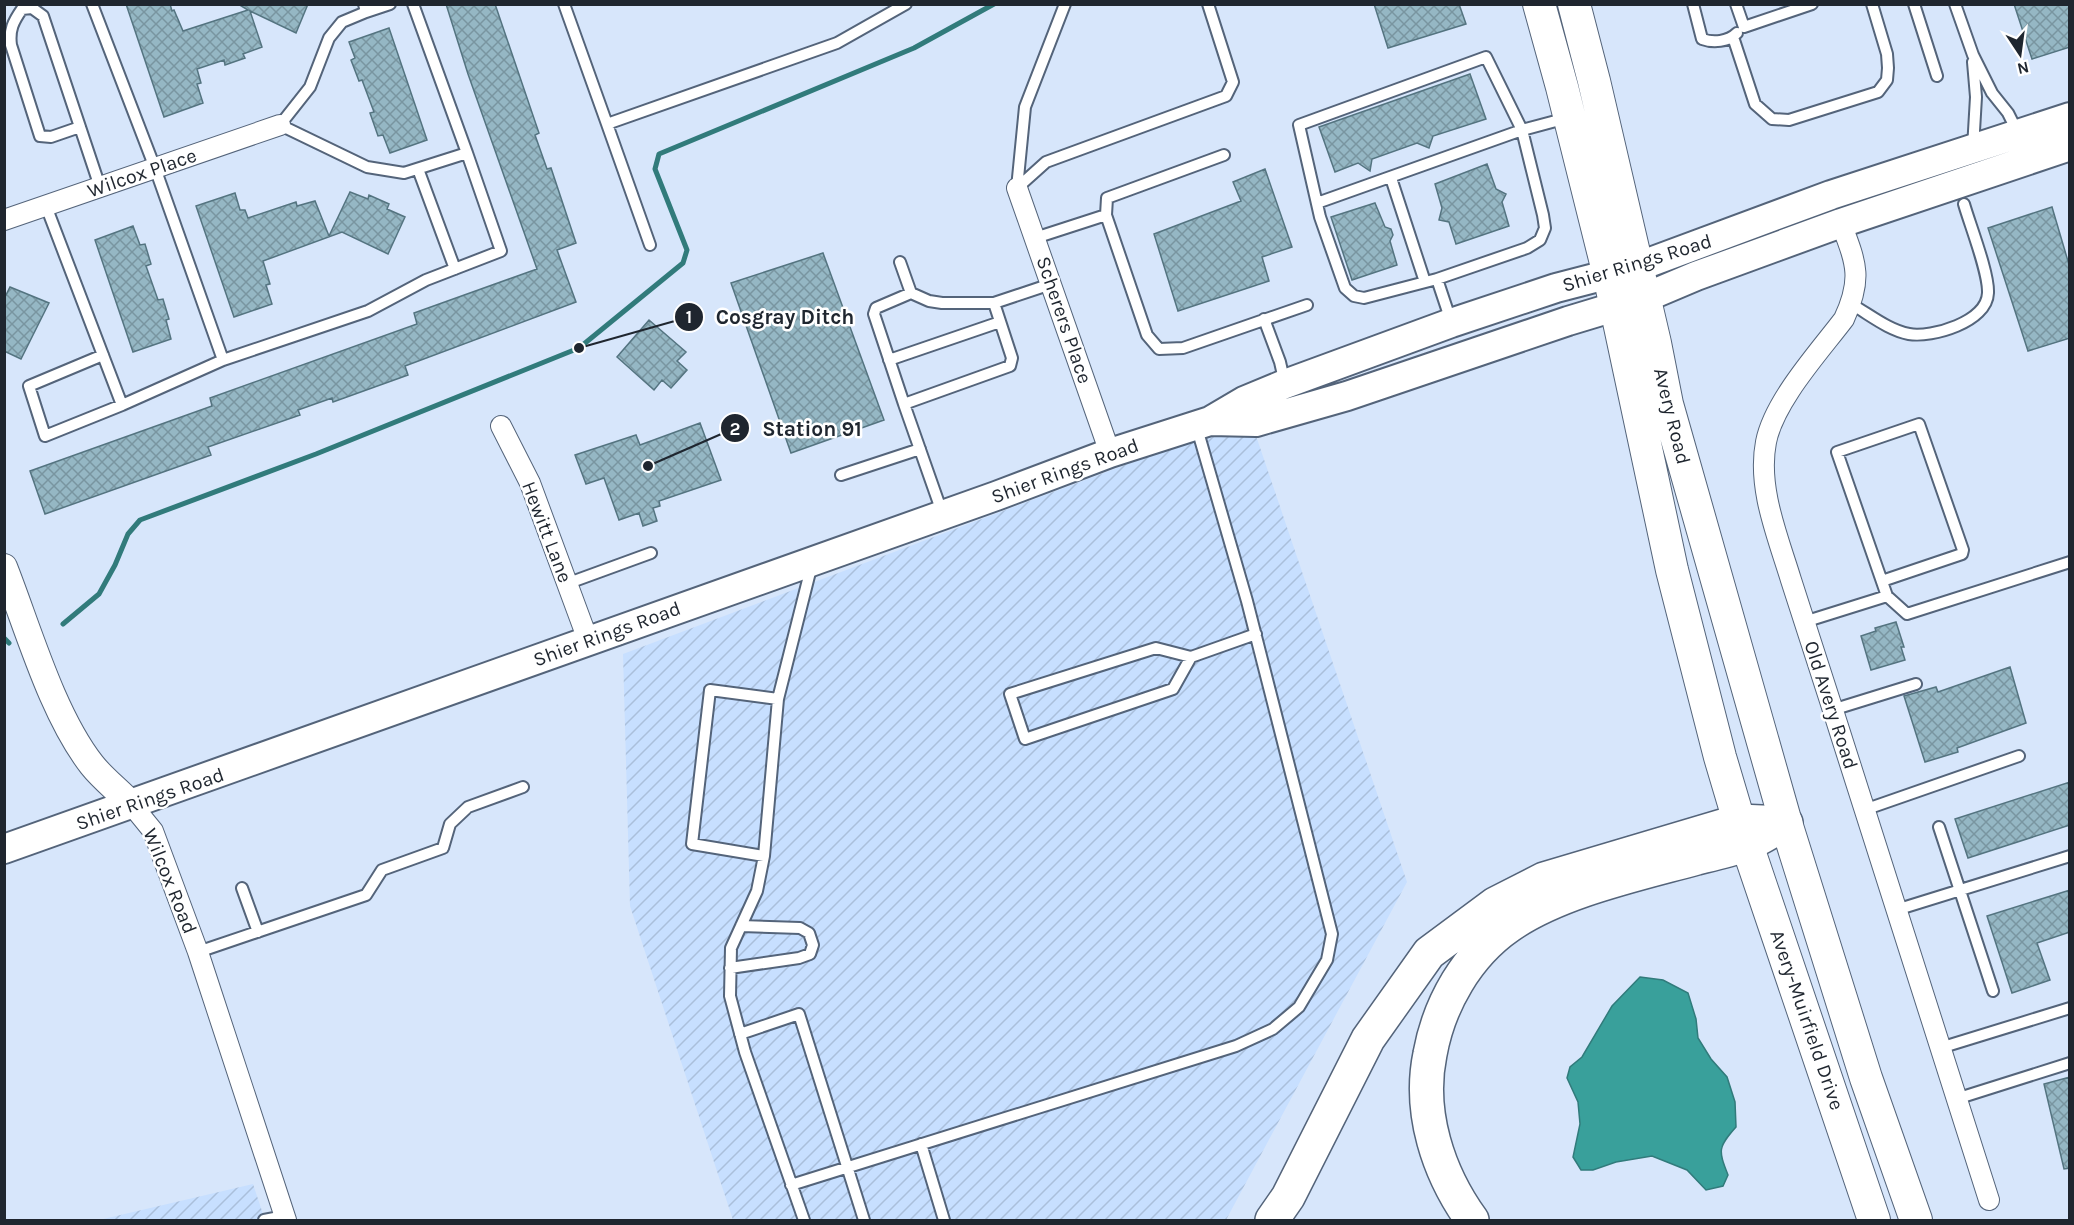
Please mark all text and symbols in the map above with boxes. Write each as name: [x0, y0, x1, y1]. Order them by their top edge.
north arrow: [1990, 24, 2050, 84]
text: N: [2016, 58, 2031, 79]
street label: Wilcox Place: [84, 144, 200, 202]
street label: Shier Rings Road: [1559, 229, 1715, 297]
street label: Scherers Place: [1031, 253, 1097, 387]
callout: Cosgray Ditch: [674, 297, 867, 336]
text: Cosgray Ditch: [716, 305, 854, 329]
text: 1: [686, 306, 692, 328]
street label: Avery Road: [1649, 365, 1695, 467]
callout: Station 91: [720, 409, 874, 448]
text: Station 91: [762, 417, 862, 441]
text: 2: [730, 418, 740, 440]
street label: Shier Rings Road: [988, 434, 1142, 508]
street label: Hewitt Lane: [517, 478, 577, 586]
street label: Shier Rings Road: [530, 597, 684, 671]
street label: Old Avery Road: [1799, 638, 1863, 772]
street label: Shier Rings Road: [73, 763, 227, 835]
street label: Wilcox Road: [138, 825, 202, 937]
street label: Avery-Muirfield Drive: [1765, 927, 1849, 1113]

